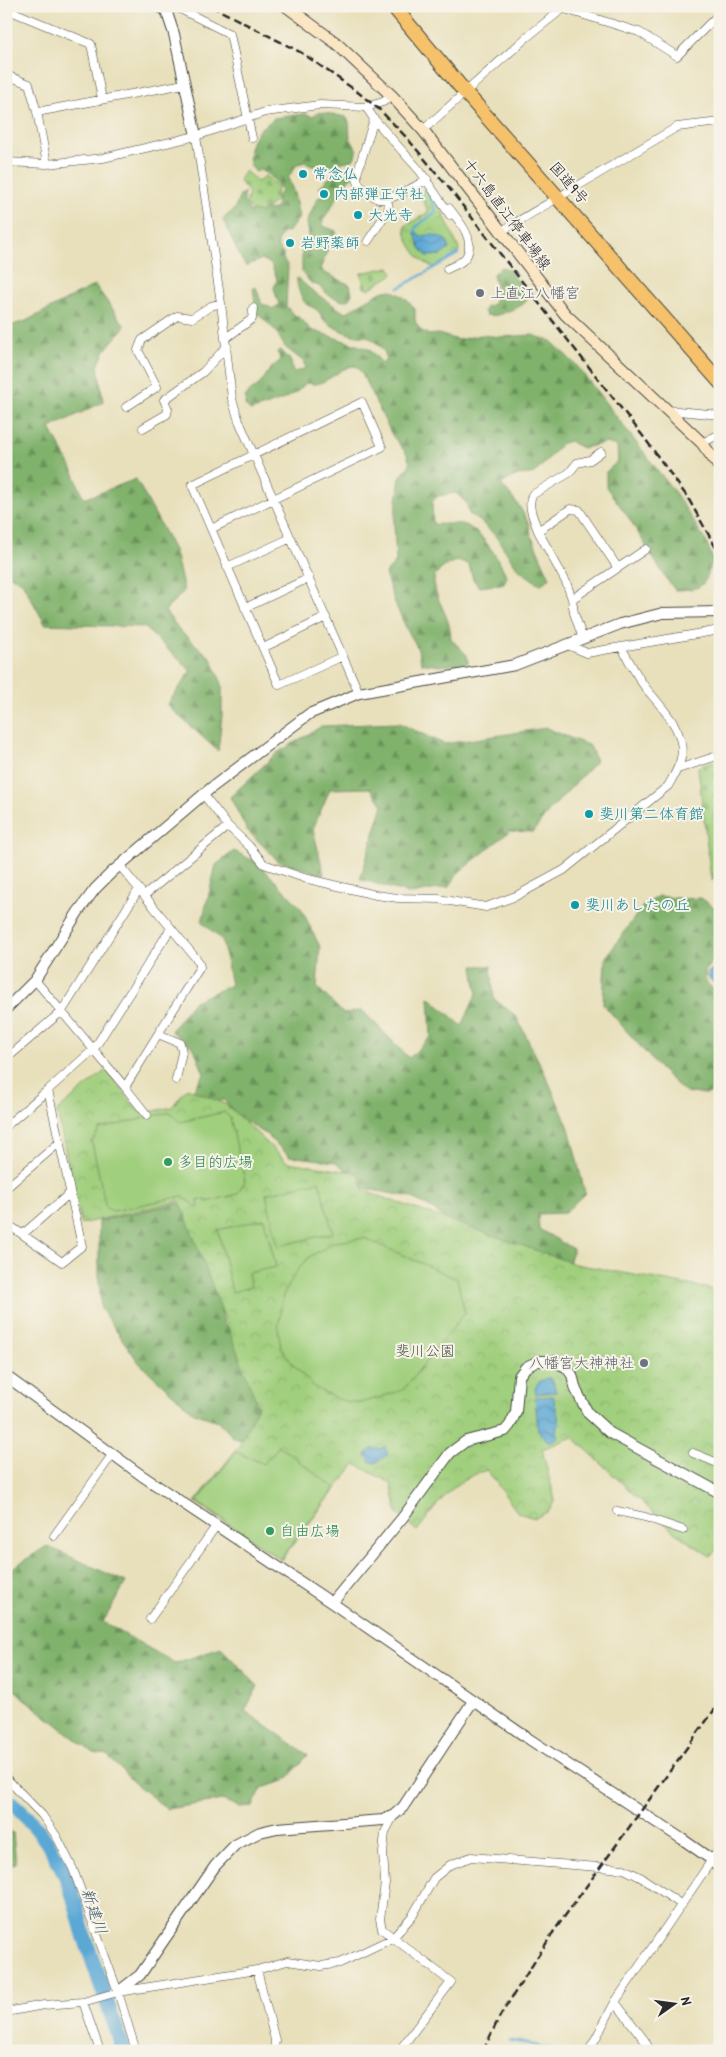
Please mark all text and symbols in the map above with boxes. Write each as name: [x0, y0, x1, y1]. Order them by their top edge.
street label: 十六島直江停車場線: [458, 153, 556, 274]
street label: 国道9号: [545, 157, 594, 209]
place label: 常念仏: [313, 163, 358, 184]
marker: 常念仏: [297, 168, 309, 180]
place label: 内部弾正守社: [334, 183, 424, 204]
marker: 内部弾正守社: [318, 188, 330, 200]
place label: 大光寺: [368, 204, 413, 225]
marker: 大光寺: [352, 209, 364, 221]
place label: 岩野薬師: [300, 232, 360, 253]
marker: 岩野薬師: [284, 237, 296, 249]
place label: 上直江八幡宮: [490, 282, 580, 303]
marker: 上直江八幡宮: [474, 287, 486, 299]
place label: 斐川第二体育館: [599, 803, 704, 824]
marker: 斐川第二体育館: [583, 808, 595, 820]
place label: 斐川あしたの丘: [585, 894, 690, 915]
marker: 斐川あしたの丘: [569, 899, 581, 911]
place label: 多目的広場: [178, 1151, 253, 1172]
marker: 多目的広場: [162, 1156, 174, 1168]
park label: 斐川公園: [395, 1340, 455, 1361]
place label: 八幡宮大神神社: [529, 1352, 634, 1373]
marker: 八幡宮大神神社: [638, 1357, 650, 1369]
place label: 自由広場: [280, 1520, 340, 1541]
marker: 自由広場: [264, 1525, 276, 1537]
water label: 新建川: [77, 1885, 113, 1937]
north arrow: [648, 1980, 698, 2030]
text: N: [677, 1995, 697, 2007]

